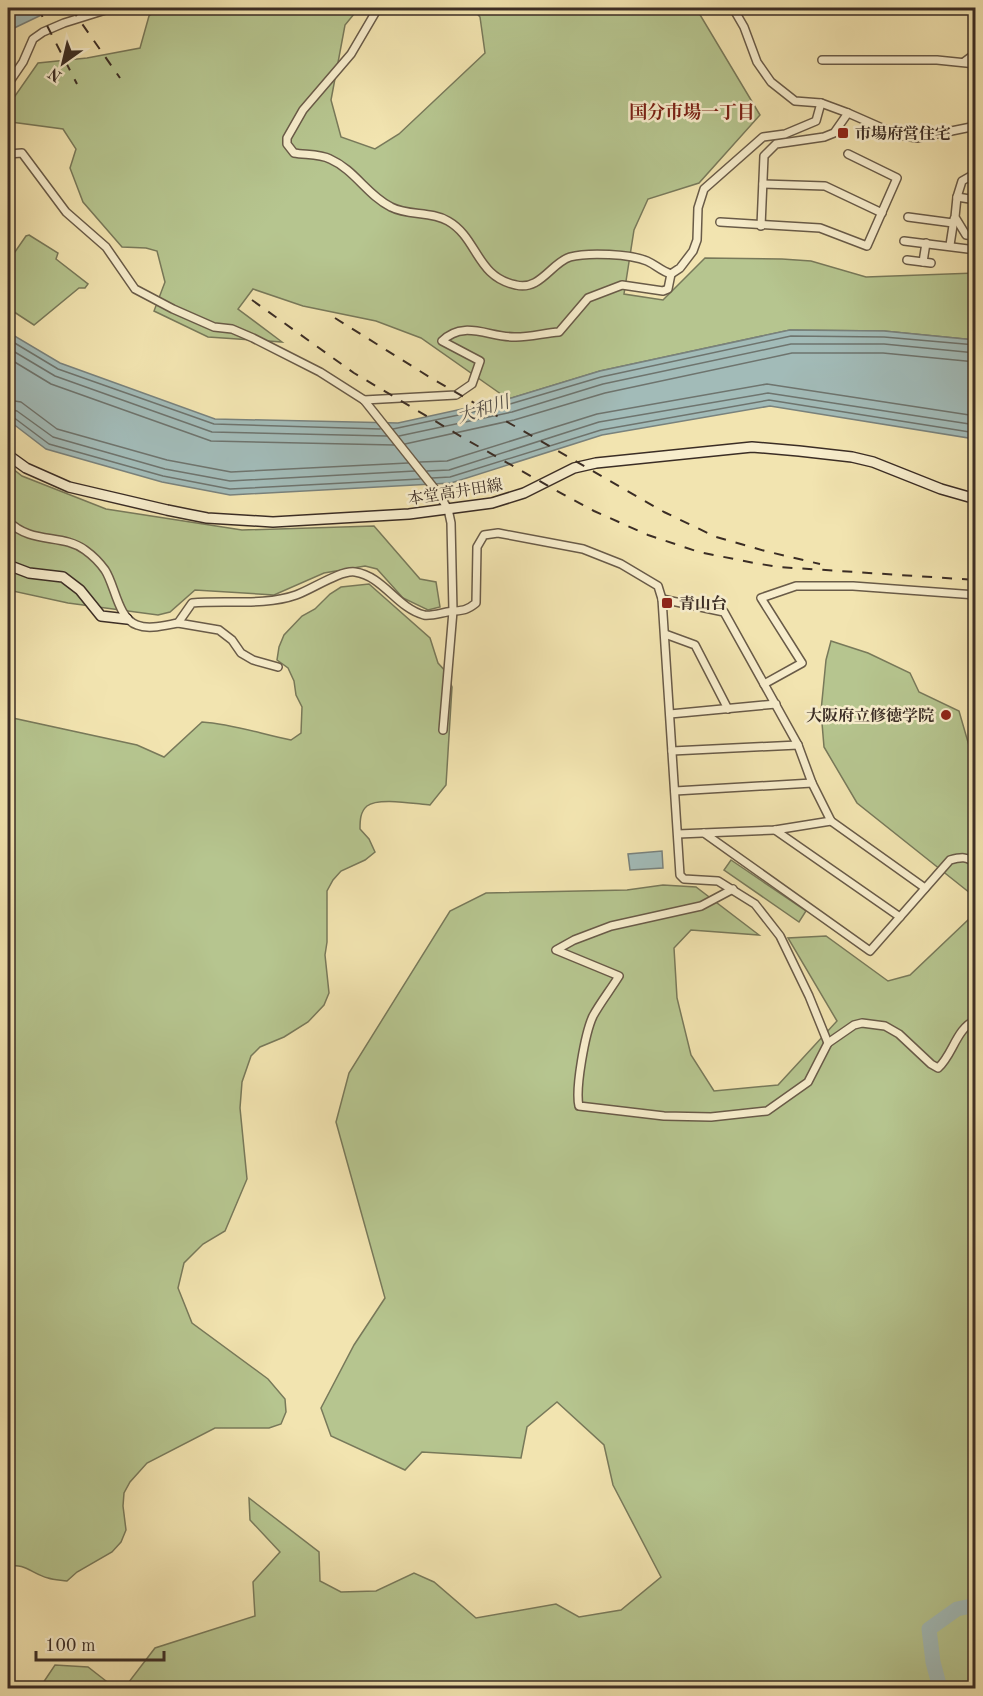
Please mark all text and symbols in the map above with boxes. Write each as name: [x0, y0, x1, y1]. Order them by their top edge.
north arrow: [33, 33, 93, 93]
text: N: [46, 63, 65, 84]
district label: 国分市場一丁目: [629, 102, 755, 122]
place label: 市場府営住宅: [855, 125, 951, 143]
marker: 市場府営住宅: [836, 126, 850, 140]
water label: 大和川: [454, 391, 514, 426]
street label: 本堂高井田線: [406, 476, 504, 508]
place label: 青山台: [679, 595, 727, 613]
marker: 青山台: [660, 596, 674, 610]
place label: 大阪府立修徳学院: [806, 707, 934, 725]
marker: 大阪府立修徳学院: [939, 708, 953, 722]
scale bar: [36, 1624, 164, 1662]
text: 100 m: [45, 1637, 96, 1655]

